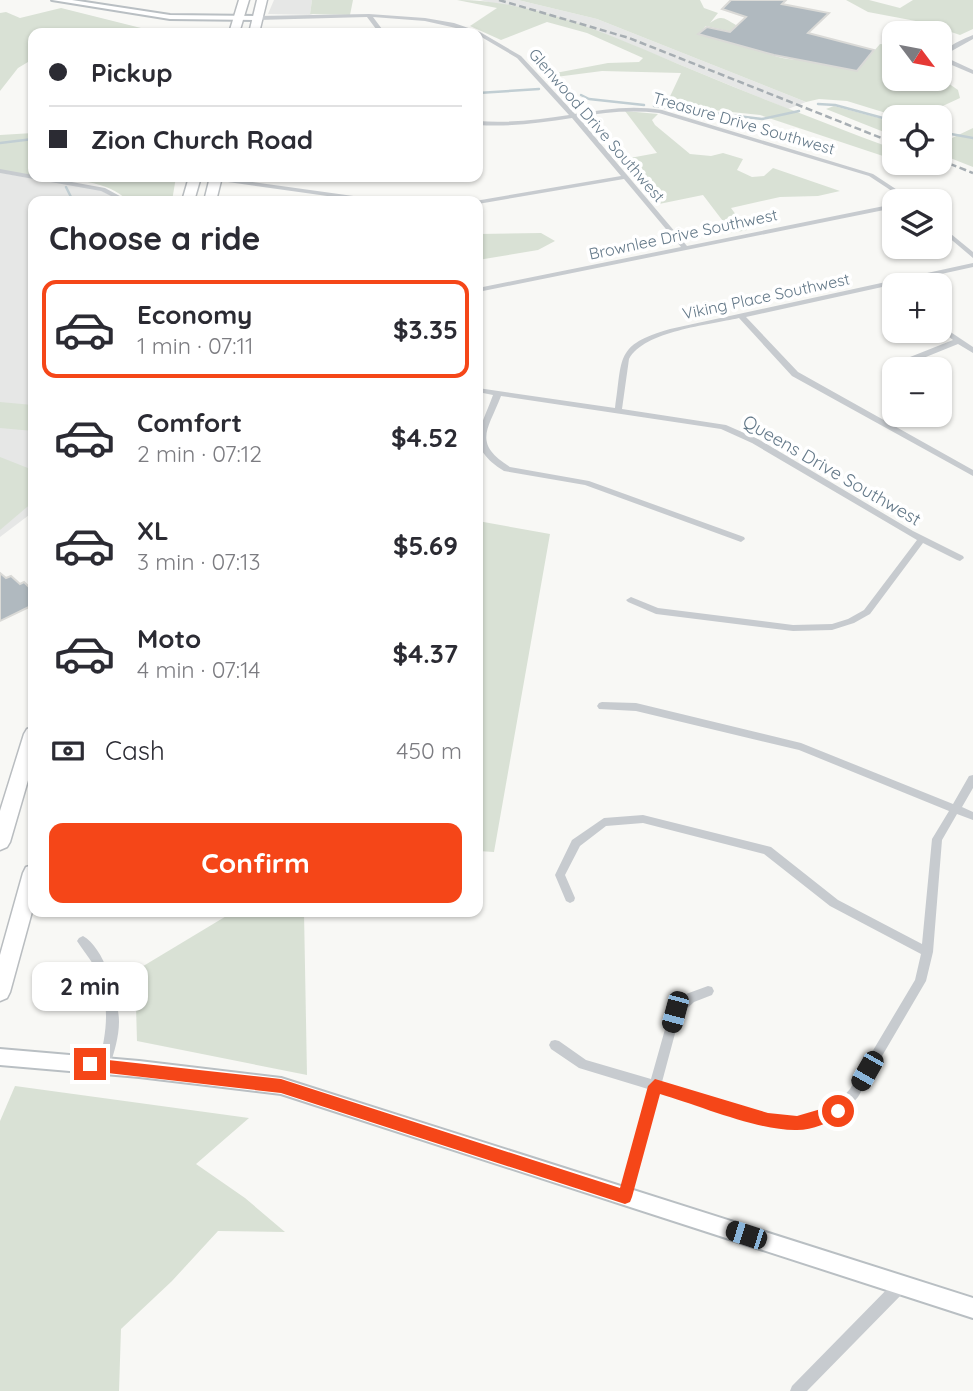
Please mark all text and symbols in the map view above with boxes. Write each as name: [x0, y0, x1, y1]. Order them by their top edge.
north arrow: [882, 21, 952, 91]
map controls: [882, 21, 952, 427]
street label: Glenwood Drive Southwest: [525, 44, 669, 206]
text: Pickup: [91, 56, 173, 89]
street label: Treasure Drive Southwest: [651, 87, 837, 159]
button: locate: [882, 105, 952, 175]
text: Zion Church Road: [91, 123, 313, 156]
button: layers: [882, 189, 952, 259]
street label: Brownlee Drive Southwest: [587, 204, 779, 264]
text: Choose a ride: [49, 218, 261, 258]
street label: Viking Place Southwest: [681, 268, 851, 324]
button: +: [882, 273, 952, 343]
icon: car: [53, 298, 116, 361]
text: Economy: [137, 298, 252, 331]
text: $3.35: [393, 313, 458, 346]
text: 1 min · 07:11: [137, 331, 254, 360]
button: −: [882, 357, 952, 427]
icon: car: [53, 406, 116, 469]
text: Comfort: [137, 406, 242, 439]
street label: Queens Drive Southwest: [739, 409, 925, 531]
text: $4.52: [391, 421, 458, 454]
text: 2 min · 07:12: [137, 439, 262, 468]
icon: car: [53, 514, 116, 577]
text: XL: [137, 514, 169, 547]
text: $5.69: [393, 529, 458, 562]
text: 3 min · 07:13: [137, 547, 261, 576]
icon: car: [53, 622, 116, 685]
text: Moto: [137, 622, 201, 655]
text: $4.37: [392, 637, 458, 670]
text: 4 min · 07:14: [137, 655, 260, 684]
icon: cash: [49, 732, 87, 770]
text: Cash: [105, 734, 165, 767]
text: 450 m: [396, 736, 462, 765]
button: Confirm: [49, 823, 462, 903]
callout: 2 min: [32, 962, 148, 1012]
text: 2 min: [60, 972, 120, 1001]
car: [660, 989, 691, 1035]
route end: [74, 1048, 106, 1080]
car: [848, 1048, 887, 1094]
route start: [822, 1095, 854, 1127]
car: [723, 1219, 770, 1251]

